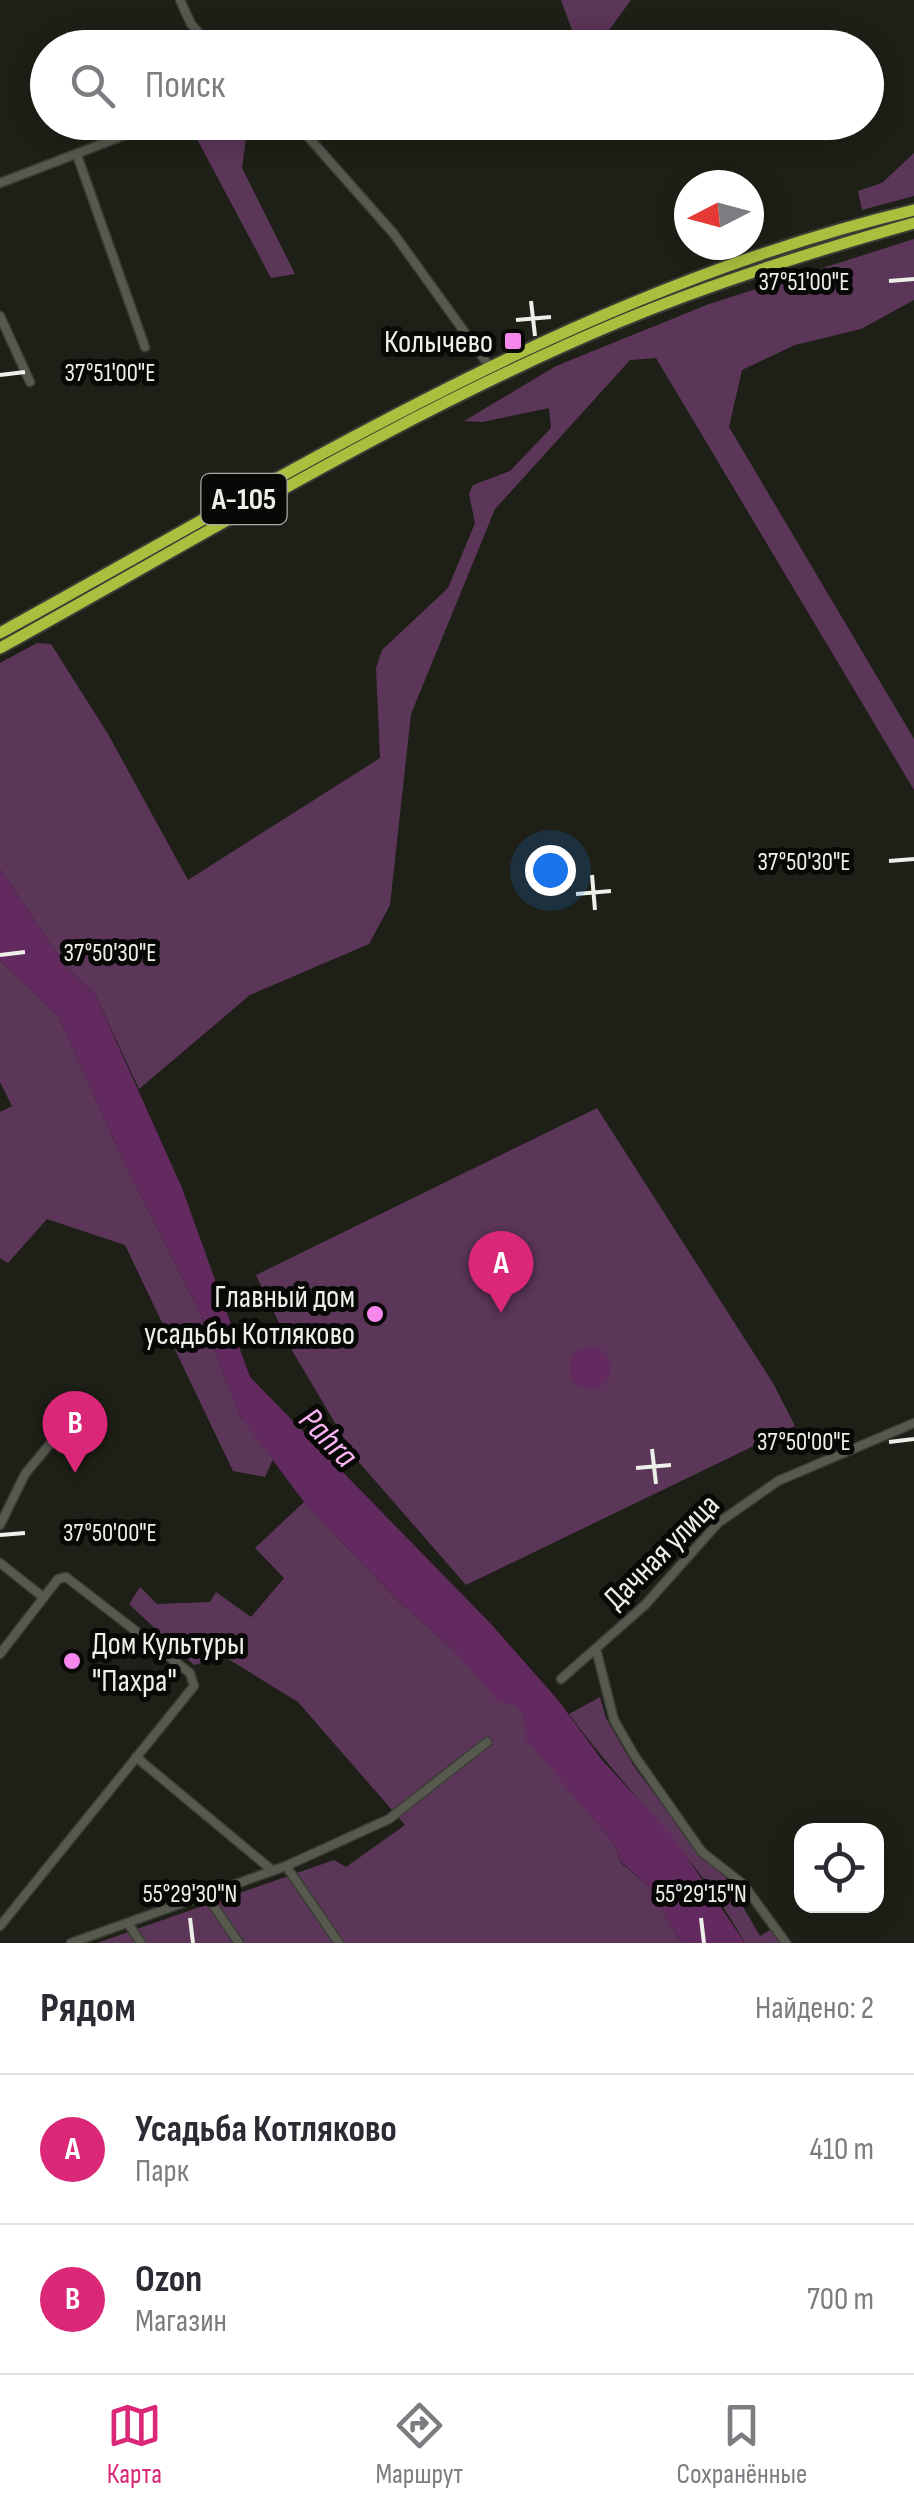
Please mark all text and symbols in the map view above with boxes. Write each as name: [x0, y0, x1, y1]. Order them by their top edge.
search box: [30, 30, 884, 140]
icon: search: [65, 58, 120, 113]
text: Поиск: [145, 63, 225, 108]
north arrow: [674, 170, 764, 260]
text: 37°51'00"E: [759, 267, 849, 298]
place label: Колычево: [384, 323, 493, 362]
marker: Колычево: [502, 330, 524, 352]
text: 37°51'00"E: [65, 358, 155, 389]
road number: А-105: [202, 474, 286, 524]
your location: [525, 845, 576, 896]
text: 37°50'30"E: [757, 847, 851, 878]
text: 37°50'30"E: [63, 938, 157, 969]
pin: A: [468, 1230, 534, 1313]
place label: Главный дом усадьбы Котляково: [144, 1278, 355, 1354]
marker: Главный дом усадьбы Котляково: [364, 1303, 386, 1325]
pin: B: [42, 1390, 108, 1473]
water label: Pahra: [289, 1399, 367, 1477]
text: 37°50'00"E: [757, 1427, 851, 1458]
street label: Дачная улица: [596, 1486, 728, 1618]
text: 37°50'00"E: [63, 1518, 157, 1549]
place label: Дом Культуры "Пахра": [92, 1625, 245, 1701]
marker: Дом Культуры "Пахра": [61, 1650, 83, 1672]
map controls: [794, 1823, 884, 1913]
button: locate: [794, 1823, 884, 1913]
text: 55°29'30"N: [143, 1879, 237, 1910]
text: 55°29'15"N: [655, 1879, 747, 1910]
text: Рядом: [40, 1983, 136, 2034]
text: Найдено: 2: [755, 1989, 874, 2028]
text: Усадьба Котляково: [135, 2107, 397, 2152]
text: A: [65, 2130, 80, 2169]
text: 410 m: [809, 2130, 874, 2169]
text: Парк: [135, 2152, 189, 2191]
text: Ozon: [135, 2257, 202, 2302]
text: B: [65, 2280, 80, 2319]
text: 700 m: [807, 2280, 874, 2319]
text: Магазин: [135, 2302, 227, 2341]
tab: Карта: [107, 2398, 162, 2491]
tab: Маршрут: [375, 2398, 463, 2491]
tab: Сохранённые: [677, 2398, 807, 2491]

